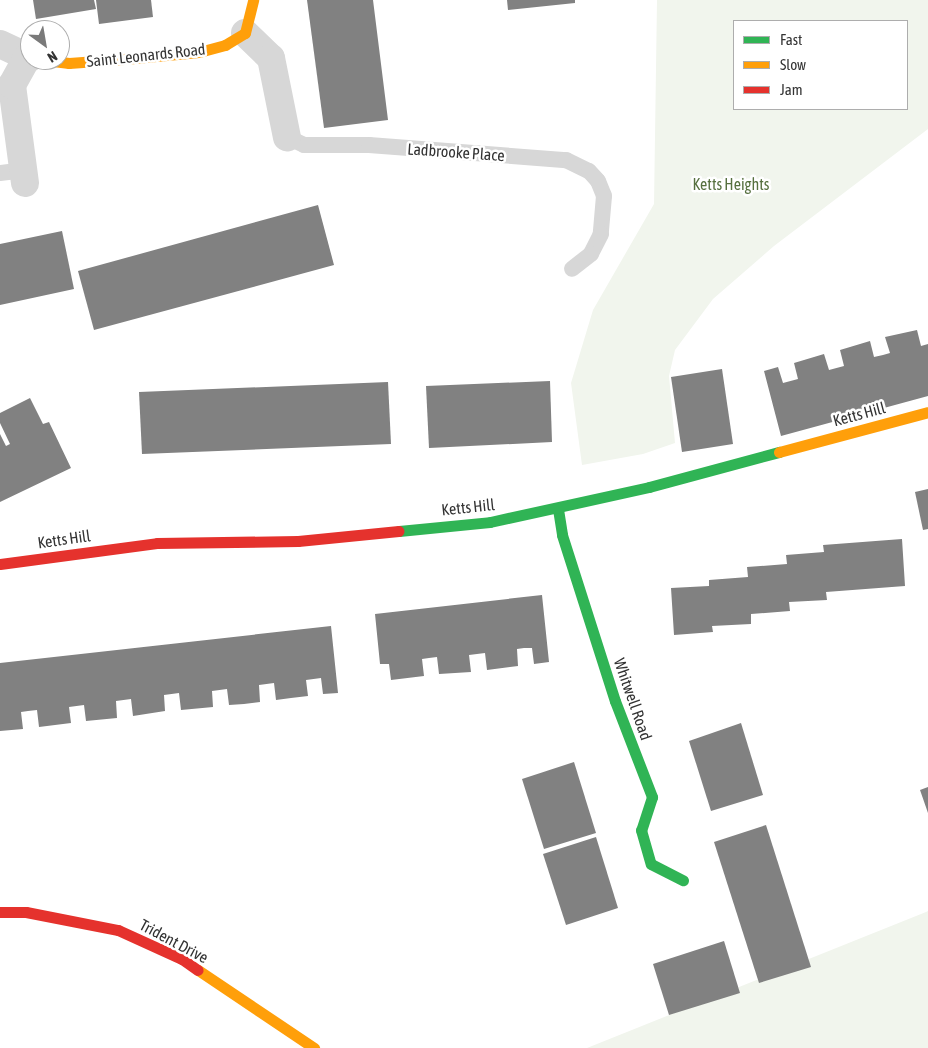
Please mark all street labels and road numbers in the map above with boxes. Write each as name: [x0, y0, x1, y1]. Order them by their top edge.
street label: Saint Leonards Road: [86, 39, 206, 71]
street label: Ladbrooke Place: [407, 139, 505, 165]
street label: Ketts Hill: [831, 398, 887, 430]
street label: Ketts Hill: [440, 495, 496, 519]
street label: Ketts Hill: [36, 526, 92, 552]
street label: Whitwell Road: [610, 655, 656, 743]
street label: Trident Drive: [136, 915, 212, 967]

